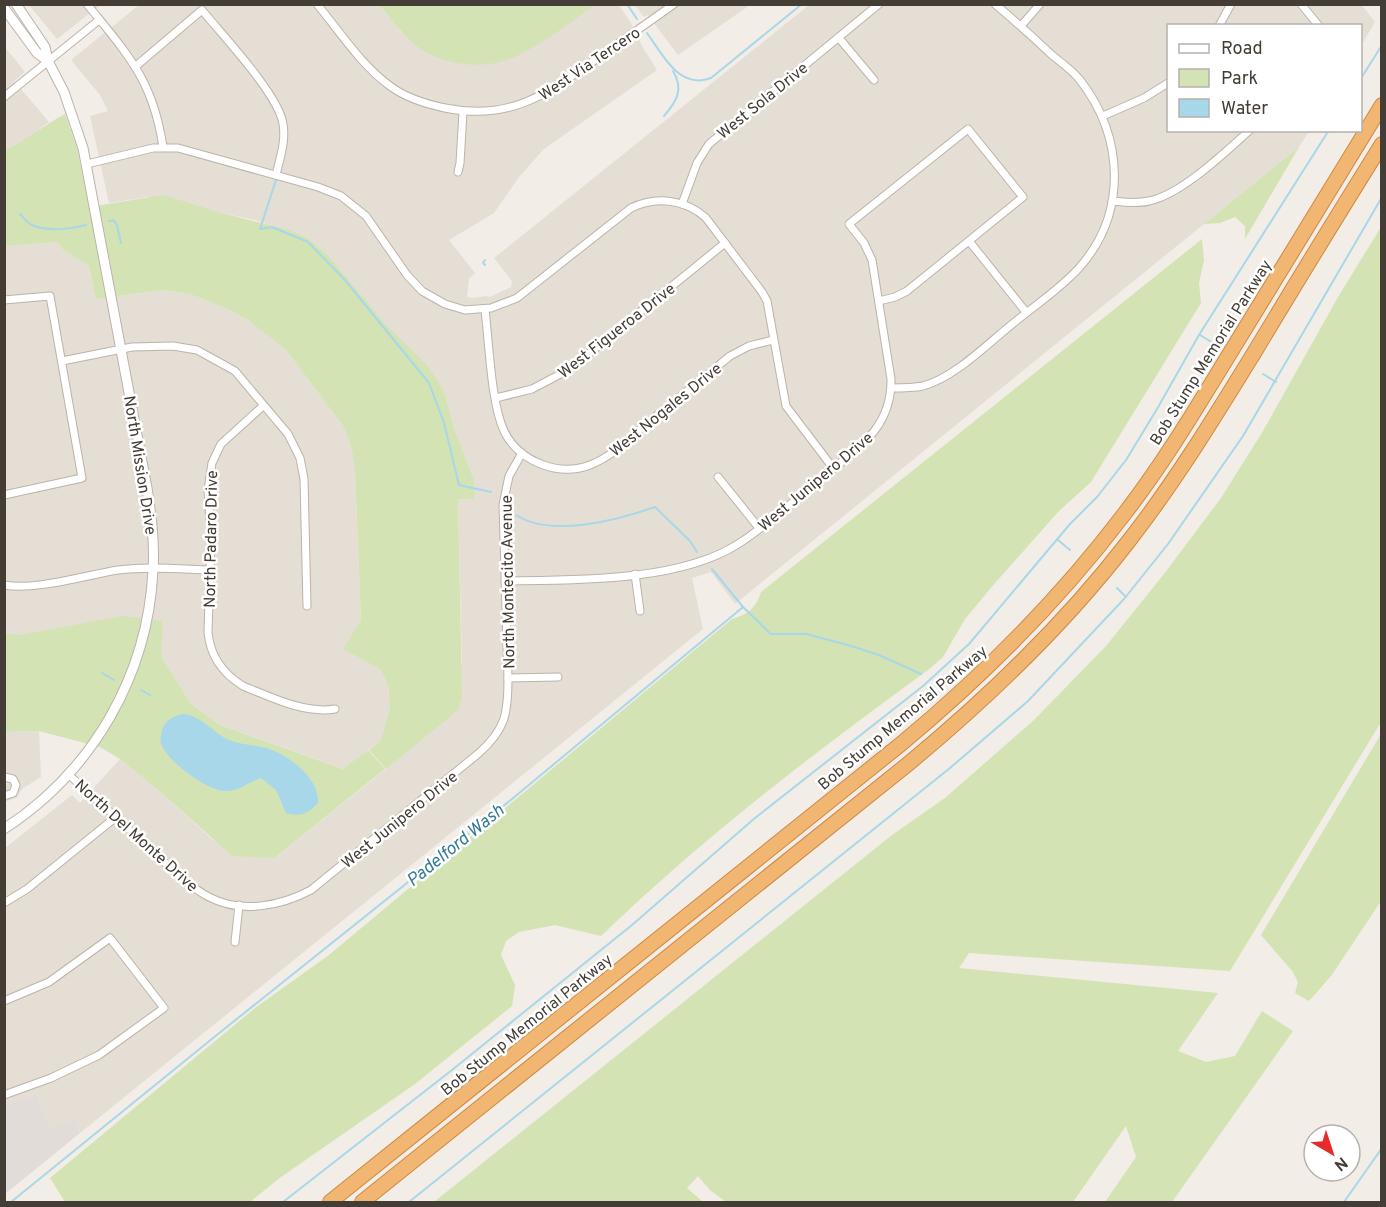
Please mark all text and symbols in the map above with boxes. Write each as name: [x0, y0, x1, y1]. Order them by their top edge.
street label: West Via Tercero: [536, 23, 645, 106]
legend: [1167, 24, 1362, 132]
text: Road: [1221, 38, 1263, 61]
street label: West Sola Drive: [714, 59, 813, 144]
text: Park: [1221, 68, 1258, 91]
text: Water: [1221, 98, 1268, 121]
street label: Bob Stump Memorial Parkway: [1146, 257, 1277, 449]
street label: West Figueroa Drive: [555, 280, 680, 384]
street label: West Nogales Drive: [606, 359, 726, 462]
street label: North Mission Drive: [118, 394, 160, 536]
street label: West Junipero Drive: [755, 429, 878, 537]
street label: North Padaro Drive: [201, 470, 223, 608]
street label: North Montecito Avenue: [497, 495, 521, 669]
street label: Bob Stump Memorial Parkway: [815, 642, 992, 795]
street label: West Junipero Drive: [338, 767, 463, 874]
street label: North Del Monte Drive: [70, 776, 201, 897]
water label: Padelford Wash: [402, 800, 510, 893]
street label: Bob Stump Memorial Parkway: [437, 950, 617, 1101]
north arrow: [1302, 1123, 1362, 1183]
text: N: [1329, 1152, 1351, 1174]

